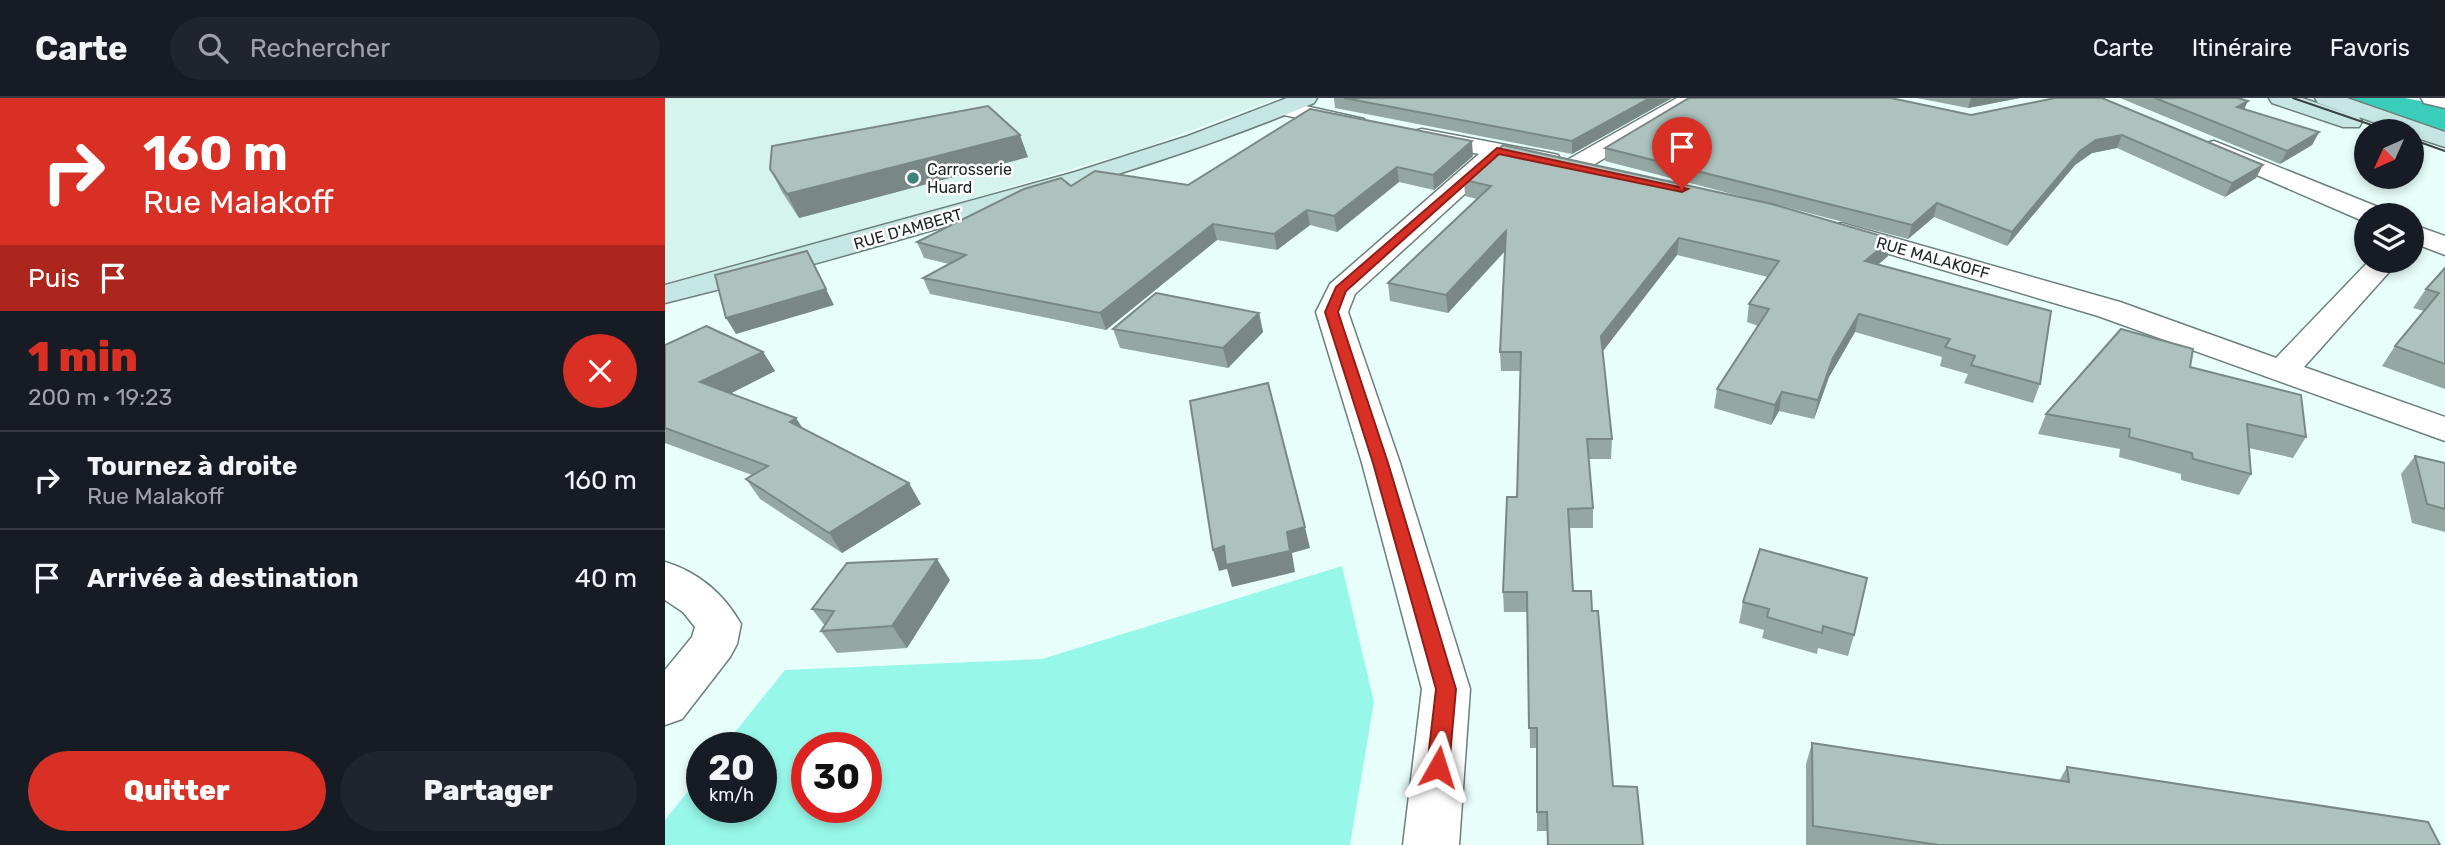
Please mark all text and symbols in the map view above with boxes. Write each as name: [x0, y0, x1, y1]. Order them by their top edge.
search box: [170, 17, 660, 80]
text: Carte: [35, 29, 128, 68]
icon: search: [194, 29, 232, 67]
text: Rechercher: [250, 33, 390, 64]
text: Carte: [2093, 34, 2154, 62]
text: Itinéraire: [2192, 34, 2292, 62]
text: Favoris: [2330, 34, 2410, 62]
pin: [1652, 117, 1712, 189]
north arrow: [2354, 119, 2424, 189]
map controls: [2354, 119, 2424, 273]
text: 160 m: [143, 124, 288, 182]
icon: right: [28, 126, 119, 217]
icon: arrive: [1663, 128, 1701, 166]
place label: Carrosserie Huard: [927, 160, 1012, 197]
marker: Carrosserie Huard: [905, 170, 921, 186]
text: Rue Malakoff: [143, 183, 334, 221]
button: layers: [2354, 203, 2424, 273]
street label: RUE D'AMBERT: [851, 204, 965, 254]
street label: RUE MALAKOFF: [1874, 233, 1992, 283]
icon: arrive: [94, 259, 132, 297]
text: Puis: [28, 263, 80, 294]
text: 1 min: [28, 332, 138, 382]
button: close: [563, 334, 637, 408]
text: 200 m · 19:23: [28, 383, 172, 411]
text: Tournez à droite: [87, 451, 297, 482]
icon: right: [28, 461, 66, 499]
text: 160 m: [564, 465, 637, 496]
text: Rue Malakoff: [87, 482, 224, 510]
icon: arrive: [28, 559, 66, 597]
text: Arrivée à destination: [87, 563, 359, 594]
text: 40 m: [575, 563, 637, 594]
position arrow: [1401, 730, 1475, 804]
speed limit sign: 30: [791, 732, 882, 823]
text: 20: [708, 747, 755, 789]
button: Quitter: [28, 751, 326, 831]
button: Partager: [340, 751, 637, 831]
text: km/h: [709, 784, 754, 806]

